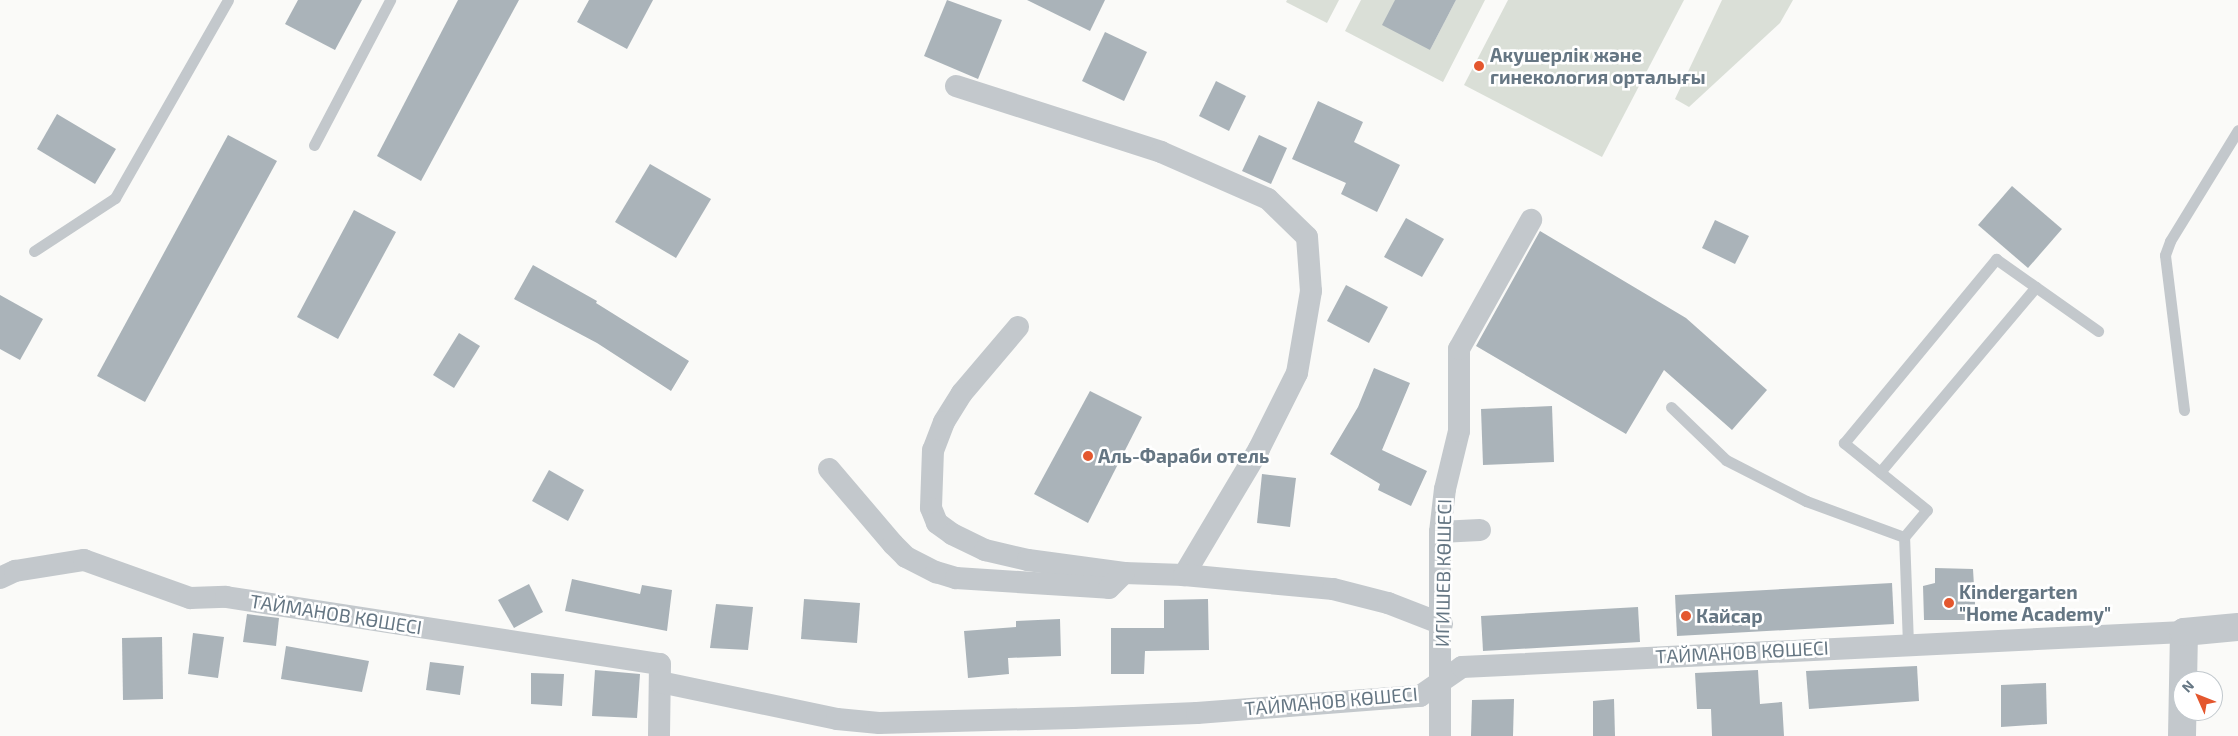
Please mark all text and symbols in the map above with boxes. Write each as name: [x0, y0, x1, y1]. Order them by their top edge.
place label: Акушерлік және гинекология орталығы: [1490, 44, 1706, 88]
marker: Акушерлік және гинекология орталығы: [1472, 59, 1486, 73]
place label: Аль-Фараби отель: [1098, 445, 1269, 467]
marker: Аль-Фараби отель: [1082, 450, 1094, 462]
street label: ИГИШЕВ КӨШЕСІ: [1430, 499, 1456, 647]
place label: Kindergarten "Home Academy": [1959, 581, 2112, 625]
street label: ТАЙМАНОВ КӨШЕСІ: [248, 589, 424, 639]
marker: Kindergarten "Home Academy": [1943, 597, 1955, 609]
place label: Кайсар: [1696, 605, 1763, 627]
marker: Кайсар: [1680, 610, 1692, 622]
street label: ТАЙМАНОВ КӨШЕСІ: [1655, 636, 1829, 668]
north arrow: [2173, 671, 2223, 721]
text: N: [2178, 676, 2197, 695]
street label: ТАЙМАНОВ КӨШЕСІ: [1244, 682, 1418, 720]

